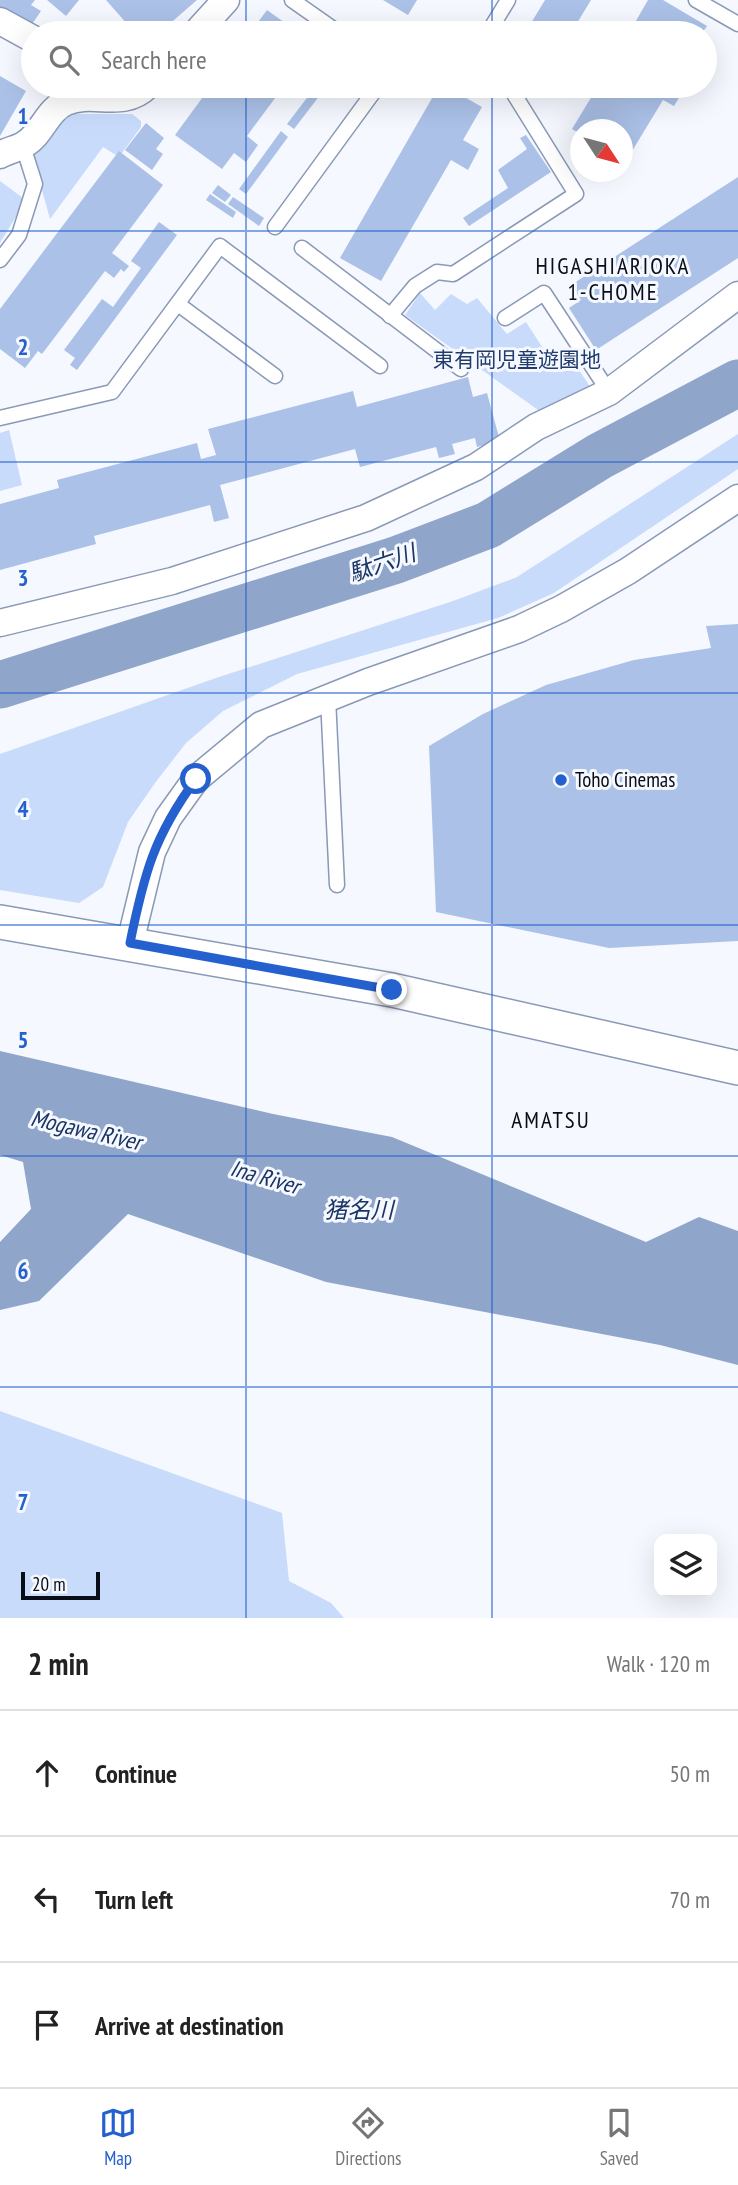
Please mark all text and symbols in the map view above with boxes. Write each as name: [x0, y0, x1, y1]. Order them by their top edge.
search box: [21, 21, 717, 98]
icon: search: [45, 41, 83, 79]
text: Search here: [101, 43, 207, 76]
text: 1: [18, 101, 29, 130]
north arrow: [570, 119, 633, 182]
district label: HIGASHIARIOKA 1-CHOME: [536, 251, 690, 306]
text: 2: [18, 332, 29, 361]
park label: 東有岡児童遊園地: [433, 346, 601, 373]
water label: 駄六川: [344, 537, 422, 587]
text: 3: [18, 563, 29, 592]
route start: [180, 763, 211, 794]
place label: Toho Cinemas: [575, 766, 675, 793]
marker: Toho Cinemas: [553, 772, 569, 788]
text: 4: [18, 794, 29, 823]
route end: [376, 974, 407, 1005]
text: 5: [18, 1025, 29, 1054]
water label: Mogawa River: [28, 1103, 148, 1157]
district label: AMATSU: [511, 1105, 591, 1134]
water label: Ina River: [227, 1153, 306, 1201]
water label: 猪名川: [325, 1195, 397, 1224]
text: 6: [18, 1256, 29, 1285]
text: 7: [18, 1487, 29, 1516]
map controls: [654, 1534, 717, 1597]
button: layers: [654, 1534, 717, 1597]
scale bar: [21, 1569, 100, 1601]
text: 20 m: [32, 1572, 66, 1596]
text: 2 min: [28, 1644, 89, 1683]
text: Walk · 120 m: [607, 1649, 710, 1678]
icon: ahead: [28, 1754, 66, 1792]
text: Continue: [95, 1757, 177, 1790]
text: 50 m: [669, 1759, 710, 1788]
icon: left: [28, 1880, 66, 1918]
text: Turn left: [95, 1883, 173, 1916]
text: 70 m: [669, 1885, 710, 1914]
icon: arrive: [28, 2006, 66, 2044]
text: Arrive at destination: [95, 2009, 284, 2042]
tab: Map: [99, 2104, 137, 2170]
tab: Directions: [335, 2104, 401, 2170]
tab: Saved: [600, 2104, 639, 2170]

